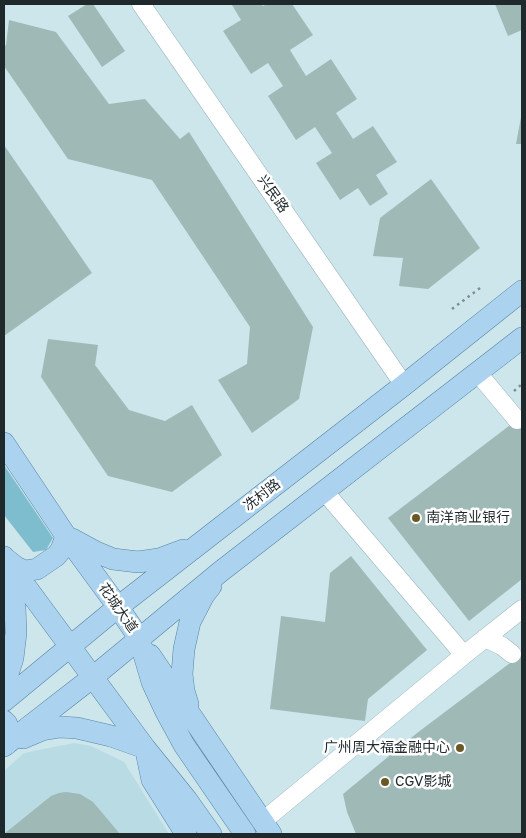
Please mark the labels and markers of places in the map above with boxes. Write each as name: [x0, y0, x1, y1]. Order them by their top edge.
place label: 南洋商业银行: [426, 510, 510, 526]
marker: 南洋商业银行: [410, 512, 422, 524]
place label: 广州周大福金融中心: [324, 740, 450, 756]
marker: 广州周大福金融中心: [454, 742, 466, 754]
place label: CGV影城: [395, 774, 451, 790]
marker: CGV影城: [379, 776, 391, 788]

